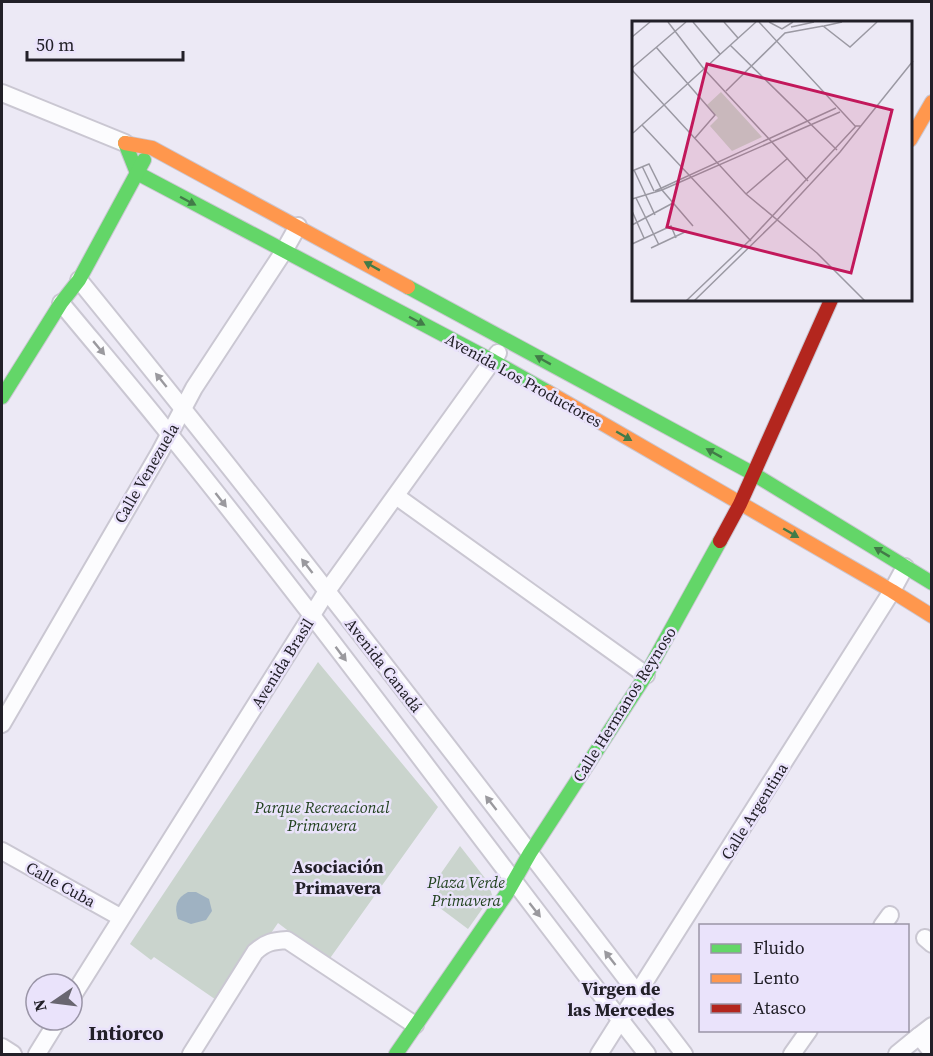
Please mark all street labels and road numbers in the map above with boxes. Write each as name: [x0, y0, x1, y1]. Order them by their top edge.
street label: Avenida Los Productores: [442, 328, 606, 432]
street label: Calle Venezuela: [108, 418, 184, 527]
street label: Avenida Canadá: [340, 613, 428, 717]
street label: Avenida Brasil: [246, 614, 319, 712]
street label: Calle Hermanos Reynoso: [567, 622, 681, 786]
street label: Calle Argentina: [715, 758, 793, 864]
street label: Calle Cuba: [22, 856, 100, 913]

